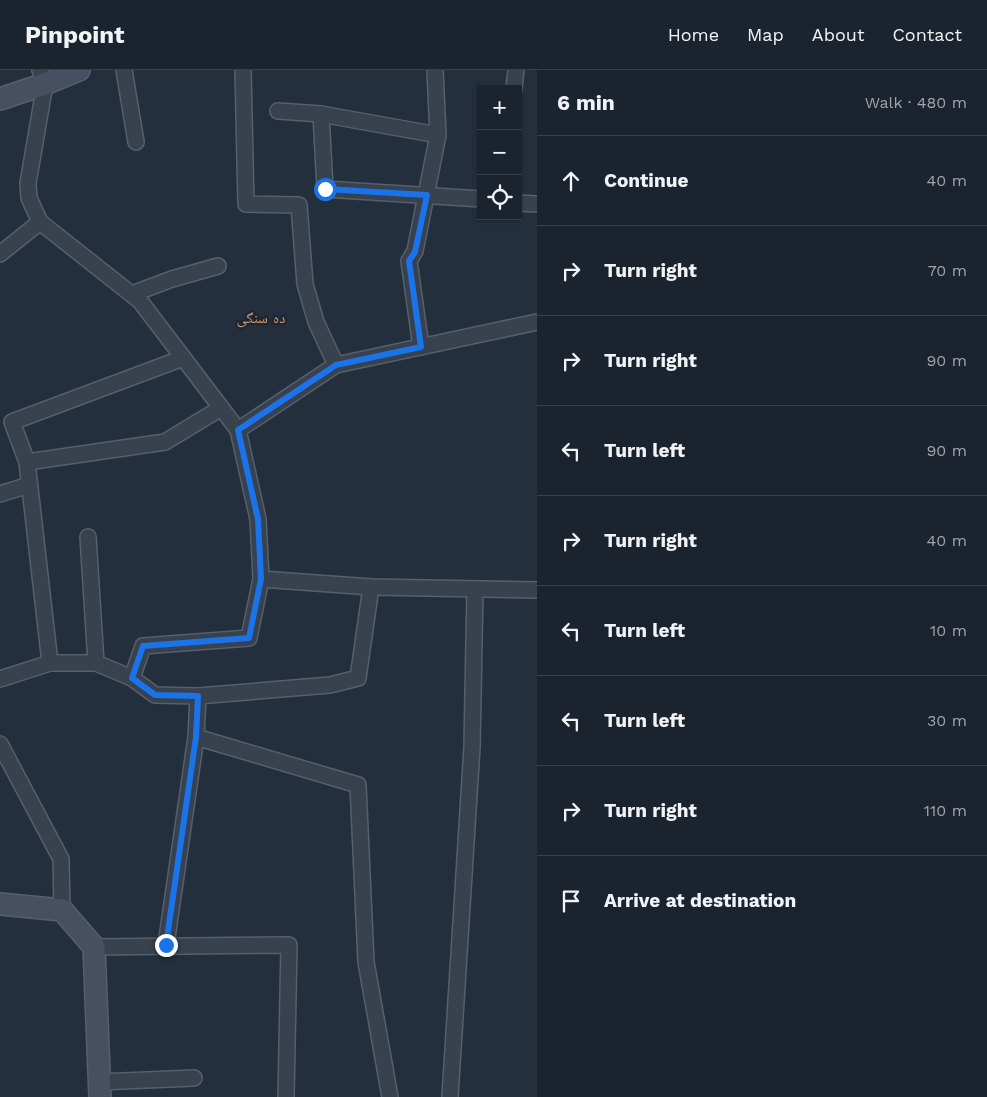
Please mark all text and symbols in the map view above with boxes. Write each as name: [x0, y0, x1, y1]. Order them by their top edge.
text: Pinpoint: [25, 21, 125, 49]
text: Home: [668, 24, 719, 45]
text: Map: [747, 24, 784, 45]
text: About: [812, 24, 864, 45]
text: Contact: [892, 24, 962, 45]
map controls: [477, 85, 522, 220]
button: +: [477, 85, 522, 130]
text: 6 min: [557, 90, 615, 115]
text: Walk · 480 m: [865, 93, 967, 112]
button: −: [477, 130, 522, 175]
icon: ahead: [557, 167, 585, 195]
text: Continue: [604, 169, 688, 192]
text: 40 m: [927, 171, 967, 190]
button: locate: [477, 175, 522, 220]
route start: [314, 178, 337, 201]
icon: right: [557, 257, 585, 285]
text: Turn right: [604, 259, 697, 282]
text: 70 m: [928, 261, 967, 280]
district label: ده سنگی: [237, 309, 285, 328]
icon: right: [557, 347, 585, 375]
text: Turn right: [604, 349, 697, 372]
text: 90 m: [926, 351, 967, 370]
icon: left: [557, 437, 585, 465]
text: Turn left: [604, 439, 685, 462]
text: 90 m: [926, 441, 967, 460]
icon: right: [557, 527, 585, 555]
text: Turn right: [604, 529, 697, 552]
text: 40 m: [927, 531, 967, 550]
icon: left: [557, 617, 585, 645]
text: Turn left: [604, 619, 685, 642]
text: 10 m: [930, 621, 967, 640]
icon: left: [557, 707, 585, 735]
text: Turn left: [604, 709, 685, 732]
text: 30 m: [927, 711, 967, 730]
icon: right: [557, 797, 585, 825]
text: Turn right: [604, 799, 697, 822]
text: 110 m: [924, 801, 967, 820]
icon: arrive: [557, 887, 585, 915]
text: Arrive at destination: [604, 889, 796, 912]
route end: [155, 934, 178, 957]

